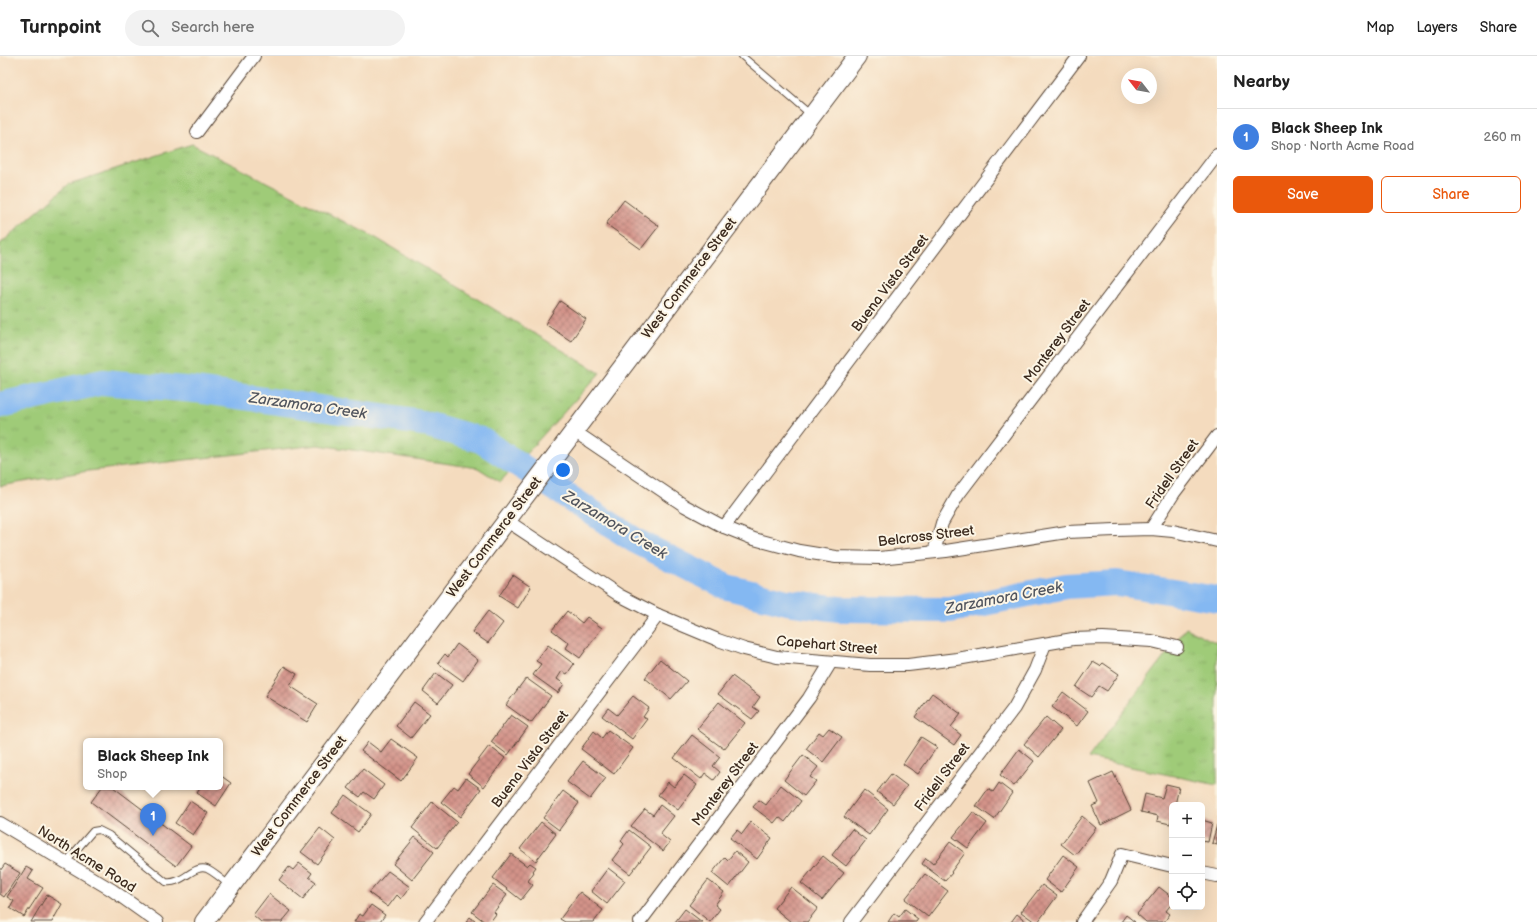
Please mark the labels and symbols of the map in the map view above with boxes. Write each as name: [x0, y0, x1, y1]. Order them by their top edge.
north arrow: [1121, 68, 1157, 104]
street label: West Commerce Street: [638, 214, 740, 342]
street label: Buena Vista Street: [848, 230, 933, 335]
street label: Monterey Street: [1020, 295, 1094, 386]
water label: Zarzamora Creek: [247, 388, 368, 424]
street label: Fridell Street: [1142, 435, 1203, 512]
your location: [553, 460, 573, 480]
street label: West Commerce Street: [443, 473, 545, 601]
water label: Zarzamora Creek: [559, 486, 671, 564]
street label: Belcross Street: [877, 522, 976, 550]
water label: Zarzamora Creek: [943, 577, 1064, 619]
street label: Capehart Street: [776, 632, 879, 658]
street label: Buena Vista Street: [488, 706, 573, 811]
street label: West Commerce Street: [248, 732, 350, 860]
street label: Monterey Street: [688, 738, 762, 829]
street label: Fridell Street: [911, 739, 974, 815]
pin: 1: [140, 803, 166, 836]
street label: North Acme Road: [35, 822, 139, 896]

